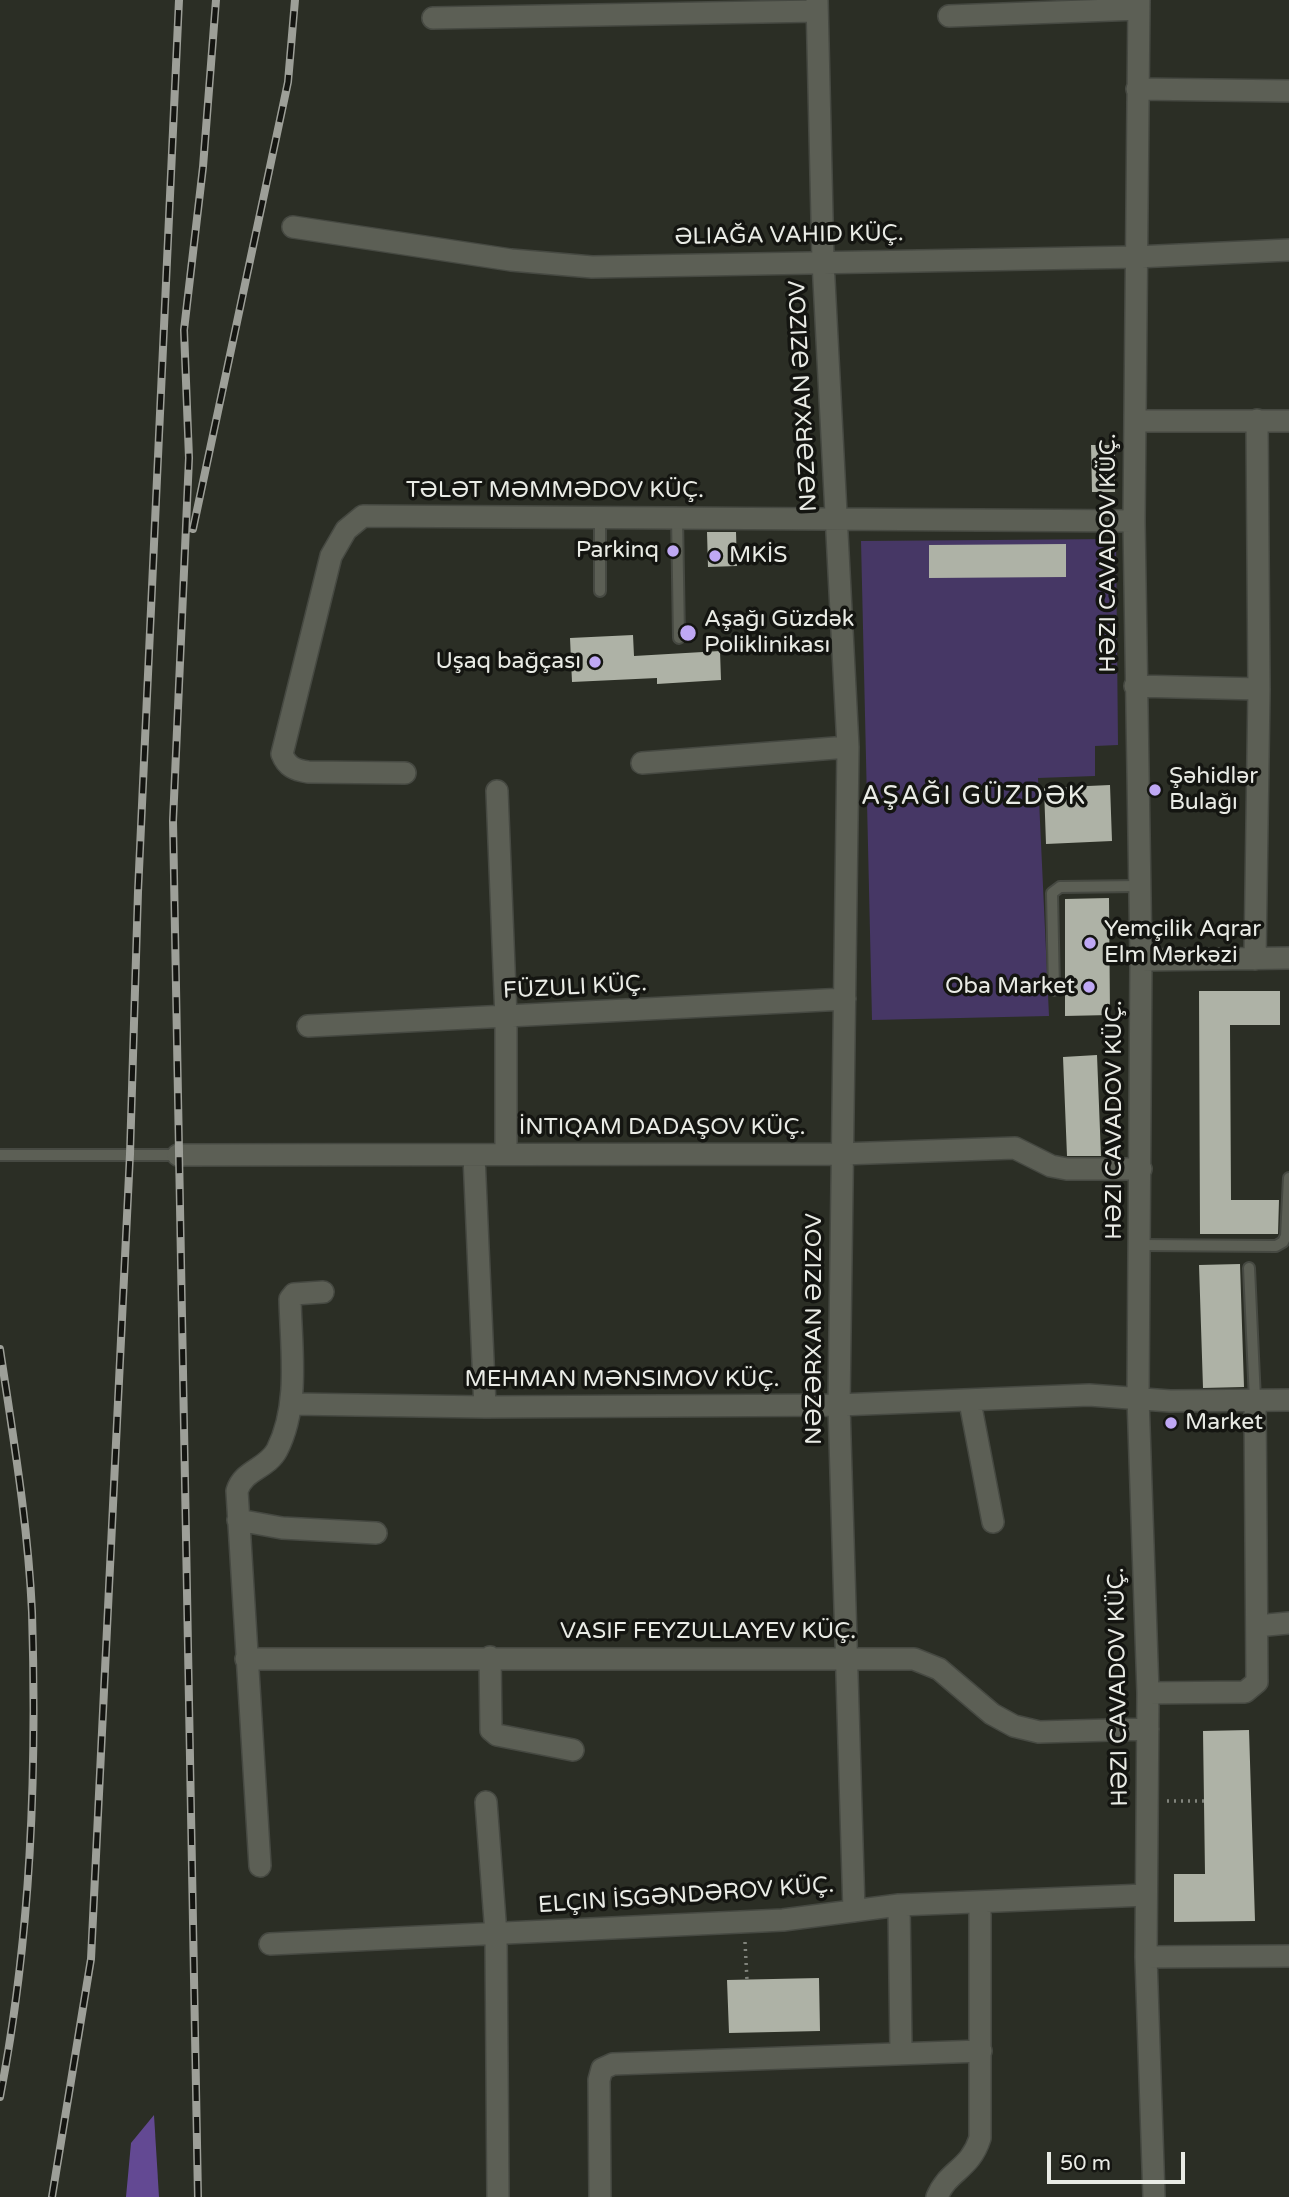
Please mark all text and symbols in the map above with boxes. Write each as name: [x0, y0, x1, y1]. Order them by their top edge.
street label: ƏLIAĞA VAHID KÜÇ.: [674, 220, 904, 252]
street label: NƏZƏRXAN ƏZIZOV: [784, 279, 824, 513]
street label: HƏZI CAVADOV KÜÇ.: [1095, 433, 1123, 673]
street label: TƏLƏT MƏMMƏDOV KÜÇ.: [406, 477, 704, 505]
place label: Parkinq: [576, 537, 659, 565]
place label: MKİS: [729, 542, 787, 570]
marker: Parkinq: [665, 543, 681, 559]
marker: MKİS: [707, 548, 723, 564]
place label: Aşağı Güzdək Poliklinikası: [704, 606, 854, 660]
marker: Aşağı Güzdək Poliklinikası: [678, 623, 698, 643]
place label: Uşaq bağçası: [436, 648, 581, 676]
marker: Uşaq bağçası: [587, 654, 603, 670]
place label: Şəhidlər Bulağı: [1169, 763, 1258, 817]
district label: AŞAĞI GÜZDƏK: [863, 781, 1085, 813]
marker: Şəhidlər Bulağı: [1147, 782, 1163, 798]
place label: Yemçilik Aqrar Elm Mərkəzi: [1104, 916, 1261, 970]
marker: Yemçilik Aqrar Elm Mərkəzi: [1082, 935, 1098, 951]
street label: FÜZULI KÜÇ.: [502, 970, 648, 1006]
place label: Oba Market: [945, 973, 1075, 1001]
marker: Oba Market: [1081, 979, 1097, 995]
street label: HƏZI CAVADOV KÜÇ.: [1101, 1000, 1129, 1240]
street label: İNTIQAM DADAŞOV KÜÇ.: [519, 1114, 805, 1142]
street label: NƏZƏRXAN ƏZIZOV: [801, 1213, 829, 1445]
street label: MEHMAN MƏNSIMOV KÜÇ.: [464, 1366, 780, 1394]
place label: Market: [1185, 1409, 1263, 1437]
marker: Market: [1163, 1415, 1179, 1431]
street label: HƏZI CAVADOV KÜÇ.: [1103, 1567, 1135, 1807]
street label: VASIF FEYZULLAYEV KÜÇ.: [560, 1618, 856, 1646]
street label: ELÇIN İSGƏNDƏROV KÜÇ.: [537, 1872, 835, 1920]
scale bar: [1051, 2138, 1189, 2182]
text: 50 m: [1060, 2151, 1111, 2176]

